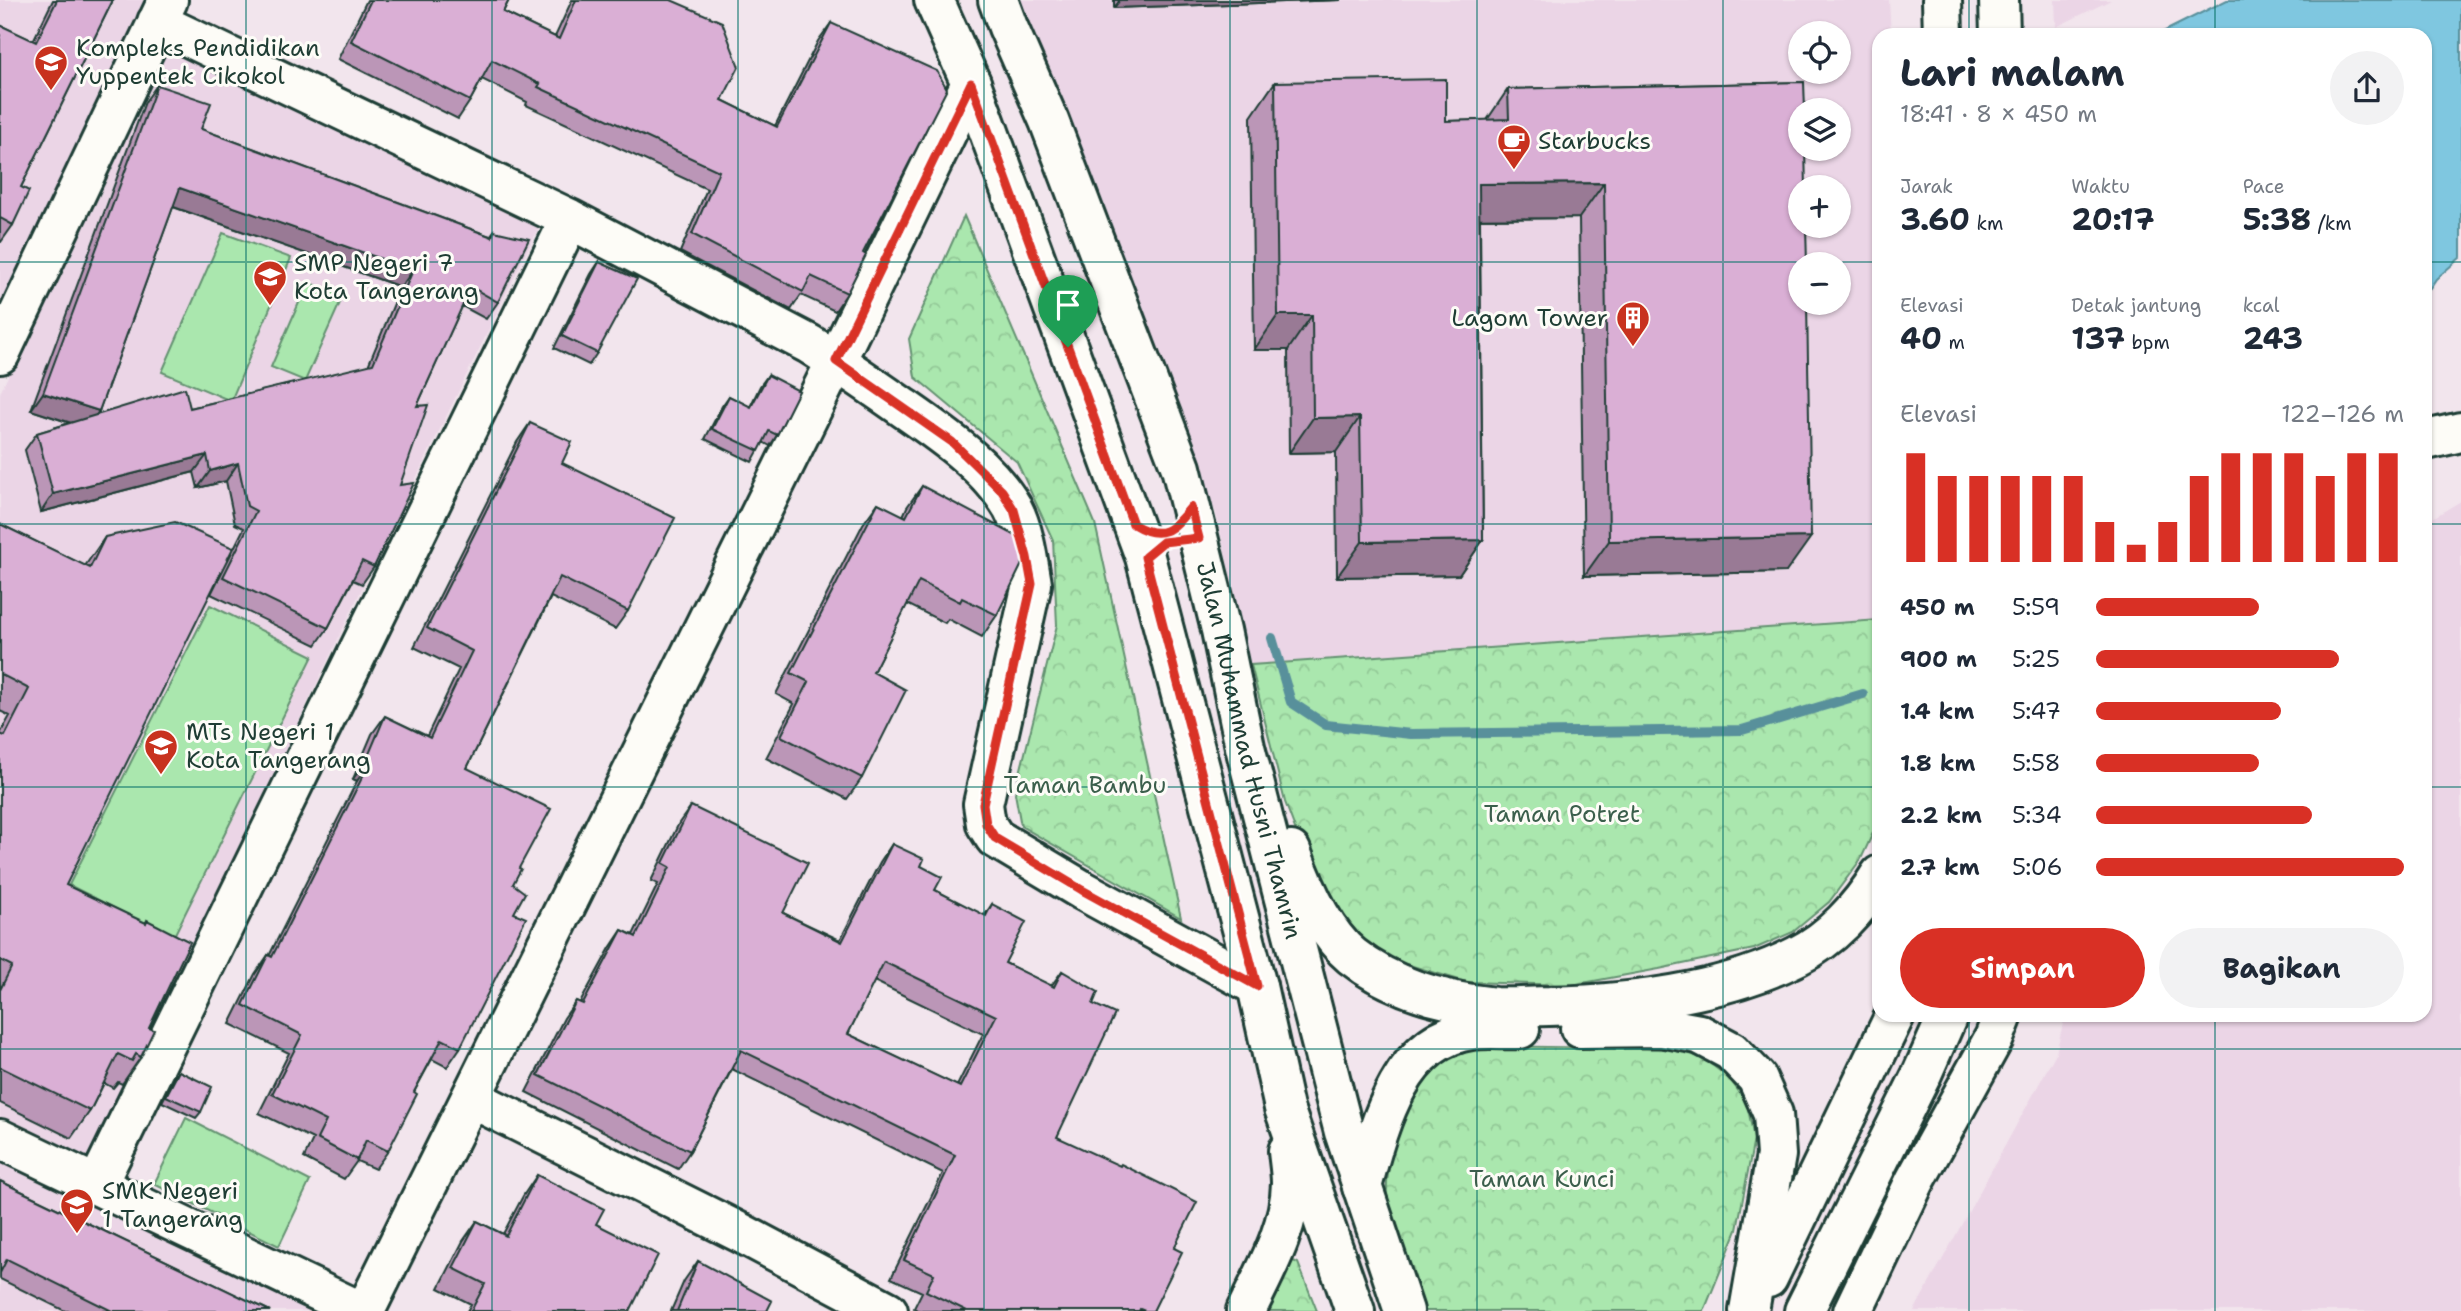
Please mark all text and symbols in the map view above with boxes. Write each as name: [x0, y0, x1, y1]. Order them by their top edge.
map controls: [1788, 21, 1851, 315]
button: locate: [1788, 21, 1851, 84]
place label: Kompleks Pendidikan Yuppentek Cikokol: [76, 32, 320, 92]
school or university icon: Kompleks Pendidikan Yuppentek Cikokol: [32, 43, 70, 92]
text: Lari malam: [1900, 47, 2125, 98]
button: share: [2330, 51, 2404, 125]
button: layers: [1788, 98, 1851, 161]
text: 18:41 · 8 × 450 m: [1900, 99, 2097, 129]
cafe icon: Starbucks: [1495, 122, 1533, 171]
place label: Starbucks: [1538, 125, 1651, 157]
text: Jarak: [1900, 174, 1953, 199]
text: Waktu: [2071, 174, 2130, 199]
text: Pace: [2243, 174, 2284, 199]
button: +: [1788, 175, 1851, 238]
text: 3.60: [1900, 199, 1970, 240]
text: 20:17: [2071, 199, 2154, 240]
text: 5:38: [2243, 199, 2311, 240]
text: km: [1970, 211, 2003, 236]
text: /km: [2311, 211, 2352, 236]
place label: SMP Negeri 7 Kota Tangerang: [294, 247, 479, 307]
button: −: [1788, 252, 1851, 315]
school or university icon: SMP Negeri 7 Kota Tangerang: [251, 258, 289, 307]
pin: [1038, 275, 1098, 347]
icon: arrive: [1049, 286, 1087, 324]
text: Elevasi: [1900, 293, 1964, 318]
text: Detak jantung: [2071, 293, 2201, 318]
text: kcal: [2243, 293, 2280, 318]
building icon: Lagom Tower: [1614, 299, 1652, 348]
place label: Lagom Tower: [1451, 302, 1608, 334]
text: 40: [1900, 318, 1942, 359]
text: 137: [2071, 318, 2125, 359]
text: 243: [2243, 318, 2303, 359]
text: m: [1942, 330, 1965, 355]
text: bpm: [2125, 330, 2170, 355]
text: Elevasi: [1900, 399, 1977, 429]
text: 122–126 m: [2281, 399, 2404, 429]
street label: Jalan Muhammad Husni Thamrin: [1189, 558, 1310, 942]
text: 450 m: [1900, 592, 1975, 622]
text: 5:59: [2012, 592, 2060, 622]
text: 900 m: [1900, 644, 1977, 674]
text: 5:25: [2012, 644, 2060, 674]
text: 1.4 km: [1900, 696, 1974, 726]
text: 5:47: [2012, 696, 2061, 726]
place label: MTs Negeri 1 Kota Tangerang: [186, 716, 371, 776]
school or university icon: MTs Negeri 1 Kota Tangerang: [142, 727, 180, 776]
text: 1.8 km: [1900, 748, 1975, 778]
text: 5:58: [2012, 748, 2061, 778]
park label: Taman Bambu: [1004, 769, 1166, 801]
park label: Taman Potret: [1484, 798, 1640, 830]
text: 2.2 km: [1900, 800, 1982, 830]
text: 5:34: [2012, 800, 2062, 830]
text: 2.7 km: [1900, 852, 1980, 882]
text: 5:06: [2012, 852, 2063, 882]
button: Simpan: [1900, 928, 2145, 1008]
button: Bagikan: [2159, 928, 2404, 1008]
park label: Taman Kunci: [1469, 1163, 1615, 1195]
place label: SMK Negeri 1 Tangerang: [102, 1175, 243, 1235]
school or university icon: SMK Negeri 1 Tangerang: [58, 1186, 96, 1235]

